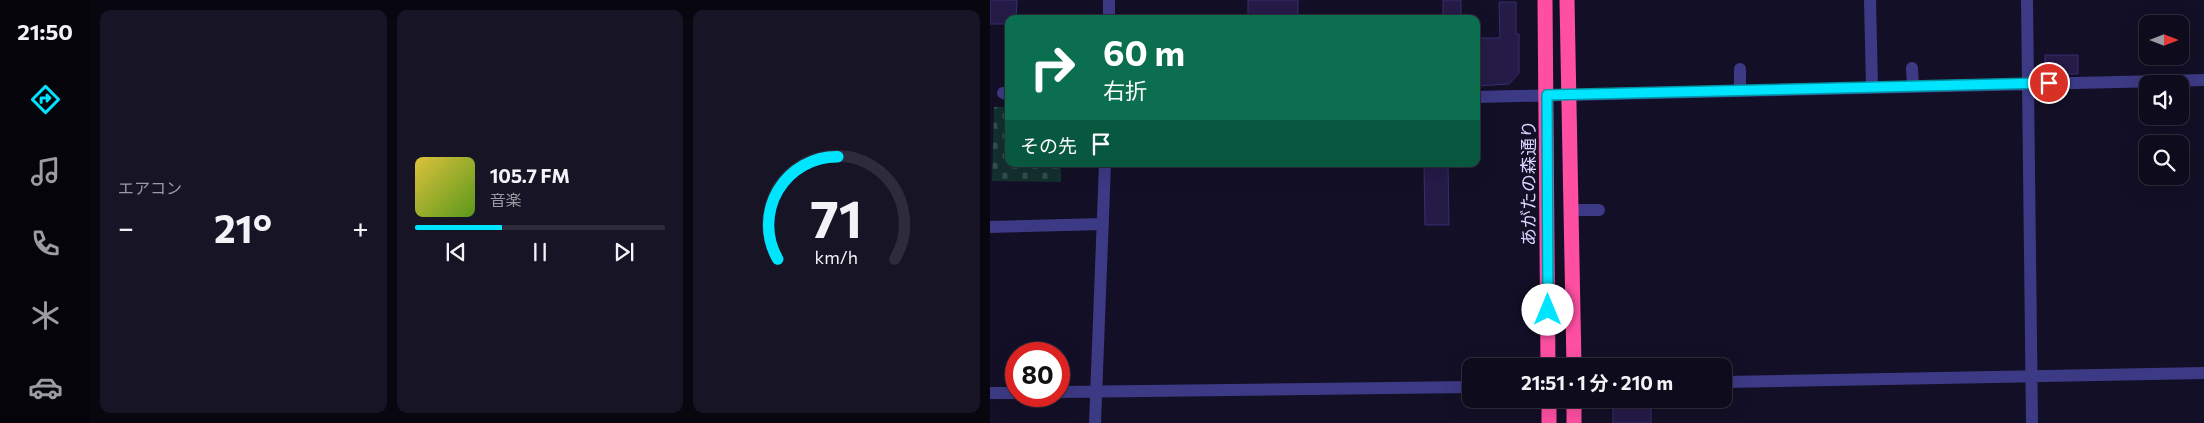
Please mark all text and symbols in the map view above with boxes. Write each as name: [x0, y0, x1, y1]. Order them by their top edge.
north arrow: [2139, 15, 2189, 65]
map controls: [2139, 15, 2189, 185]
text: 21:50: [17, 18, 73, 45]
text: 60 m: [1103, 30, 1185, 73]
icon: right: [1020, 35, 1085, 100]
pin: [2028, 62, 2070, 104]
icon: arrive: [2035, 69, 2063, 97]
button: sound: [2139, 75, 2189, 125]
text: 右折: [1103, 77, 1147, 104]
icon: directions: [28, 82, 63, 117]
street label: あがたの森通り: [1517, 120, 1539, 246]
icon: arrive: [1087, 130, 1115, 158]
text: その先: [1020, 134, 1077, 157]
button: search: [2139, 135, 2189, 185]
icon: music: [28, 154, 63, 189]
text: 105.7 FM: [490, 164, 570, 187]
text: エアコン: [118, 178, 182, 197]
text: 71: [811, 185, 863, 249]
text: 音楽: [490, 190, 522, 209]
text: 21°: [214, 204, 272, 251]
text: −: [118, 210, 134, 244]
text: +: [352, 210, 369, 244]
icon: phone: [28, 226, 63, 261]
icon: previous: [442, 238, 470, 266]
icon: pause: [526, 238, 554, 266]
icon: next: [610, 238, 638, 266]
text: km/h: [815, 246, 858, 268]
position arrow: [1521, 283, 1573, 335]
icon: climate: [28, 298, 63, 333]
speed limit sign: 80: [1005, 342, 1070, 407]
icon: car: [28, 370, 63, 405]
text: 21:51 · 1 分 · 210 m: [1521, 371, 1673, 394]

